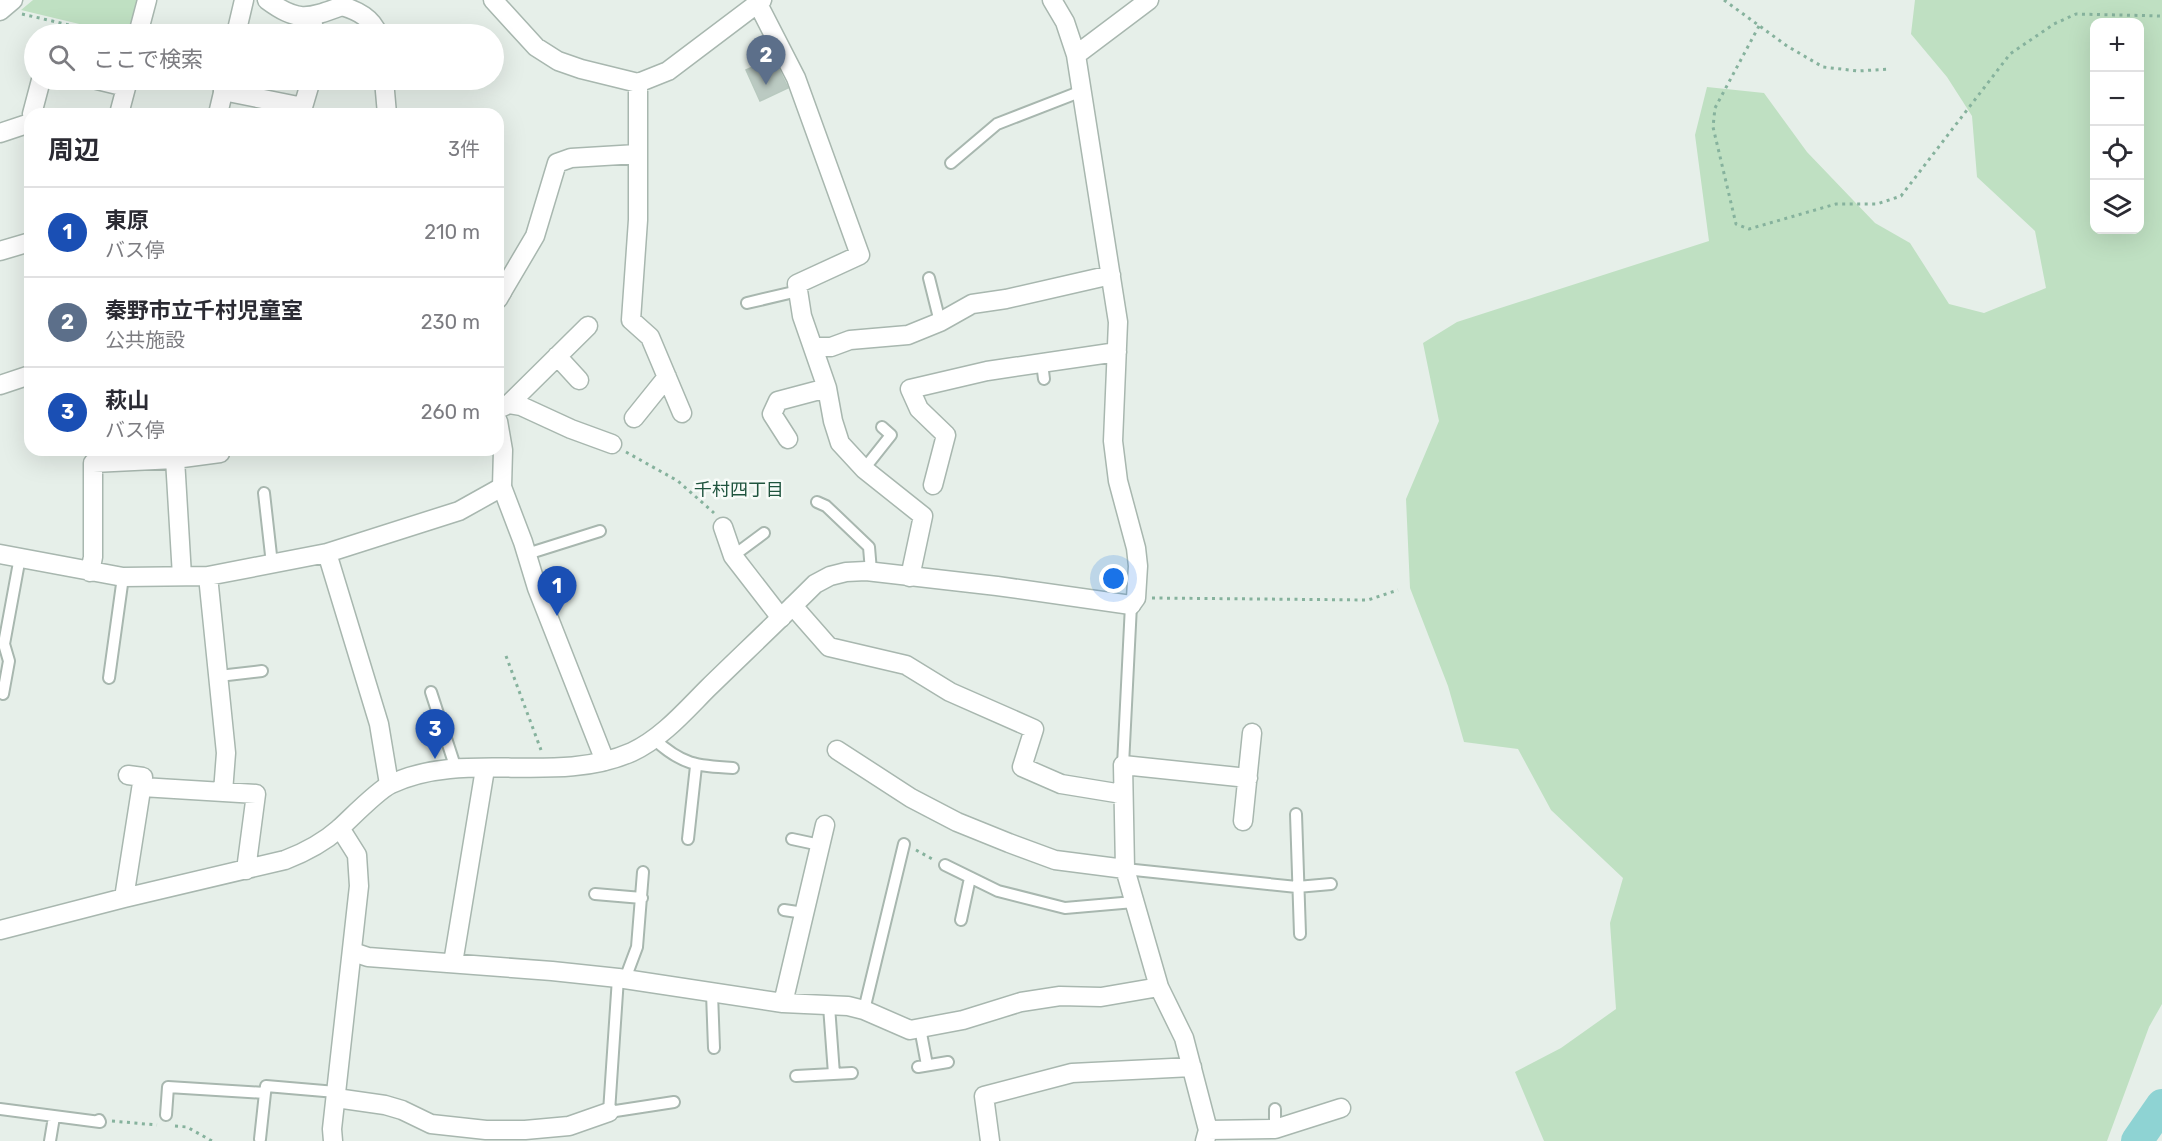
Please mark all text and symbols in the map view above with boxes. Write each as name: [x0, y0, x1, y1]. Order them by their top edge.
map controls: [2090, 18, 2144, 234]
button: +: [2090, 18, 2144, 72]
search box: [24, 24, 504, 90]
pin: 2: [746, 36, 786, 85]
icon: search: [45, 41, 78, 74]
text: ここで検索: [93, 46, 203, 73]
button: −: [2090, 72, 2144, 126]
button: locate: [2090, 126, 2144, 180]
text: 周辺: [48, 135, 100, 166]
text: 3件: [448, 137, 480, 161]
button: layers: [2090, 180, 2144, 234]
text: 東原: [105, 207, 149, 234]
text: 1: [63, 220, 72, 244]
text: 210 m: [424, 220, 480, 244]
text: バス停: [105, 238, 165, 262]
text: 秦野市立千村児童室: [105, 297, 303, 324]
text: 2: [61, 310, 74, 334]
text: 230 m: [421, 310, 480, 334]
text: 公共施設: [105, 328, 185, 352]
text: 萩山: [105, 387, 149, 414]
text: 3: [61, 400, 74, 424]
text: 260 m: [421, 400, 480, 424]
text: バス停: [105, 418, 165, 442]
district label: 千村四丁目: [694, 479, 784, 501]
your location: [1099, 564, 1128, 593]
pin: 1: [538, 566, 576, 616]
pin: 3: [416, 710, 454, 759]

